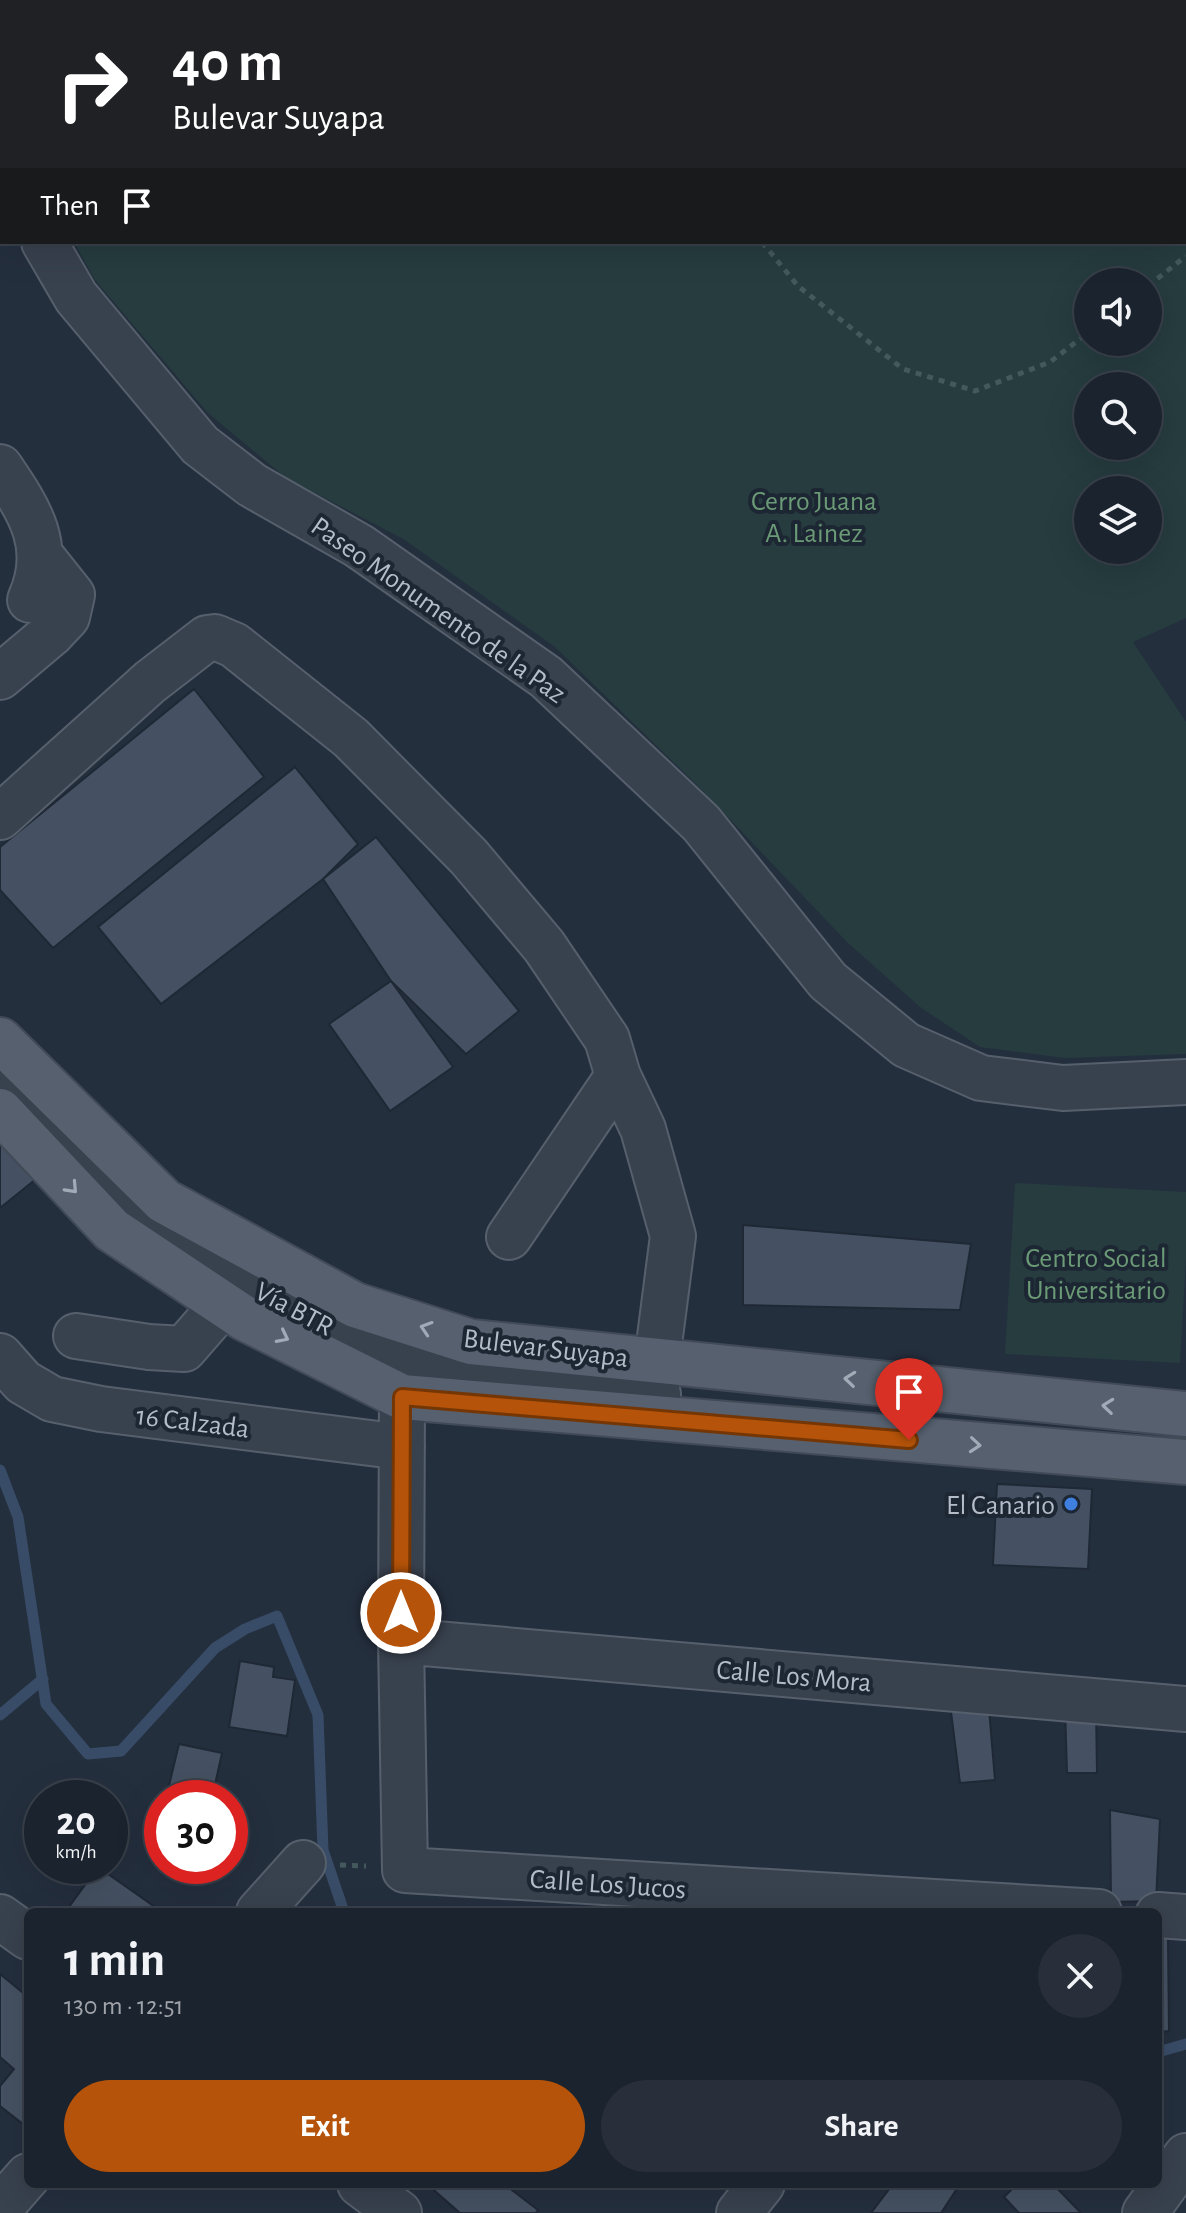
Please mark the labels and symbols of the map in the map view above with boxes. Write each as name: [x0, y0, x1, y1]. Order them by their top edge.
park label: Cerro Juana A. Lainez: [751, 488, 877, 548]
street label: Paseo Monumento de la Paz: [306, 512, 570, 709]
one-way arrow: [63, 1179, 78, 1193]
park label: Centro Social Universitario: [1025, 1245, 1167, 1305]
street label: Vía BTR: [250, 1278, 338, 1342]
one-way arrow: [419, 1321, 433, 1337]
street label: Bulevar Suyapa: [462, 1325, 630, 1373]
one-way arrow: [275, 1328, 290, 1343]
pin: [875, 1358, 943, 1440]
one-way arrow: [843, 1371, 856, 1388]
one-way arrow: [1101, 1397, 1114, 1414]
street label: 16 Calzada: [135, 1402, 251, 1444]
one-way arrow: [969, 1437, 982, 1454]
place label: El Canario: [946, 1492, 1055, 1520]
marker: El Canario: [1062, 1495, 1080, 1513]
position arrow: [359, 1571, 443, 1655]
street label: Calle Los Mora: [715, 1656, 873, 1698]
speed limit sign: 30: [144, 1780, 248, 1884]
street label: Calle Los Jucos: [529, 1866, 687, 1904]

